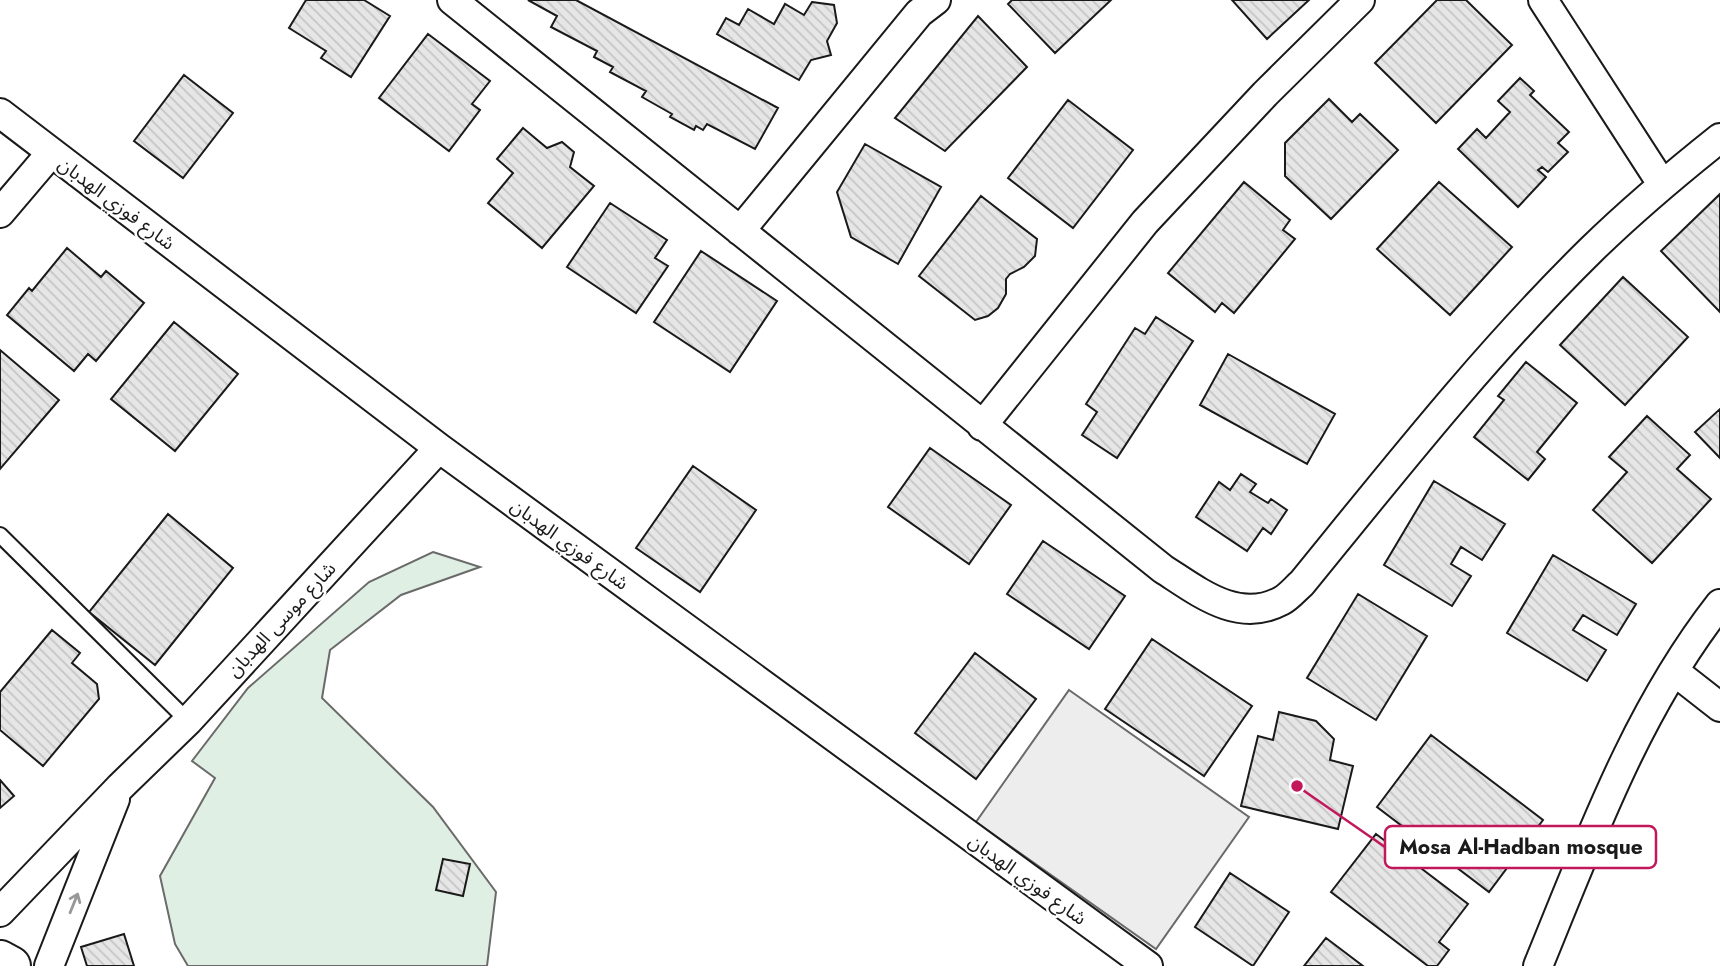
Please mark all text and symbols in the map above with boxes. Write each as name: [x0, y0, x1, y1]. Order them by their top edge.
street label: شارع فوزي الهدبان: [52, 150, 181, 257]
street label: شارع فوزي الهدبان: [504, 492, 634, 598]
street label: شارع موسى الهدبان: [221, 556, 342, 683]
callout: Mosa Al-Hadban mosque: [1385, 826, 1656, 868]
street label: شارع فوزي الهدبان: [962, 827, 1092, 933]
text: Mosa Al-Hadban mosque: [1399, 832, 1643, 862]
one-way arrow: [69, 892, 82, 914]

